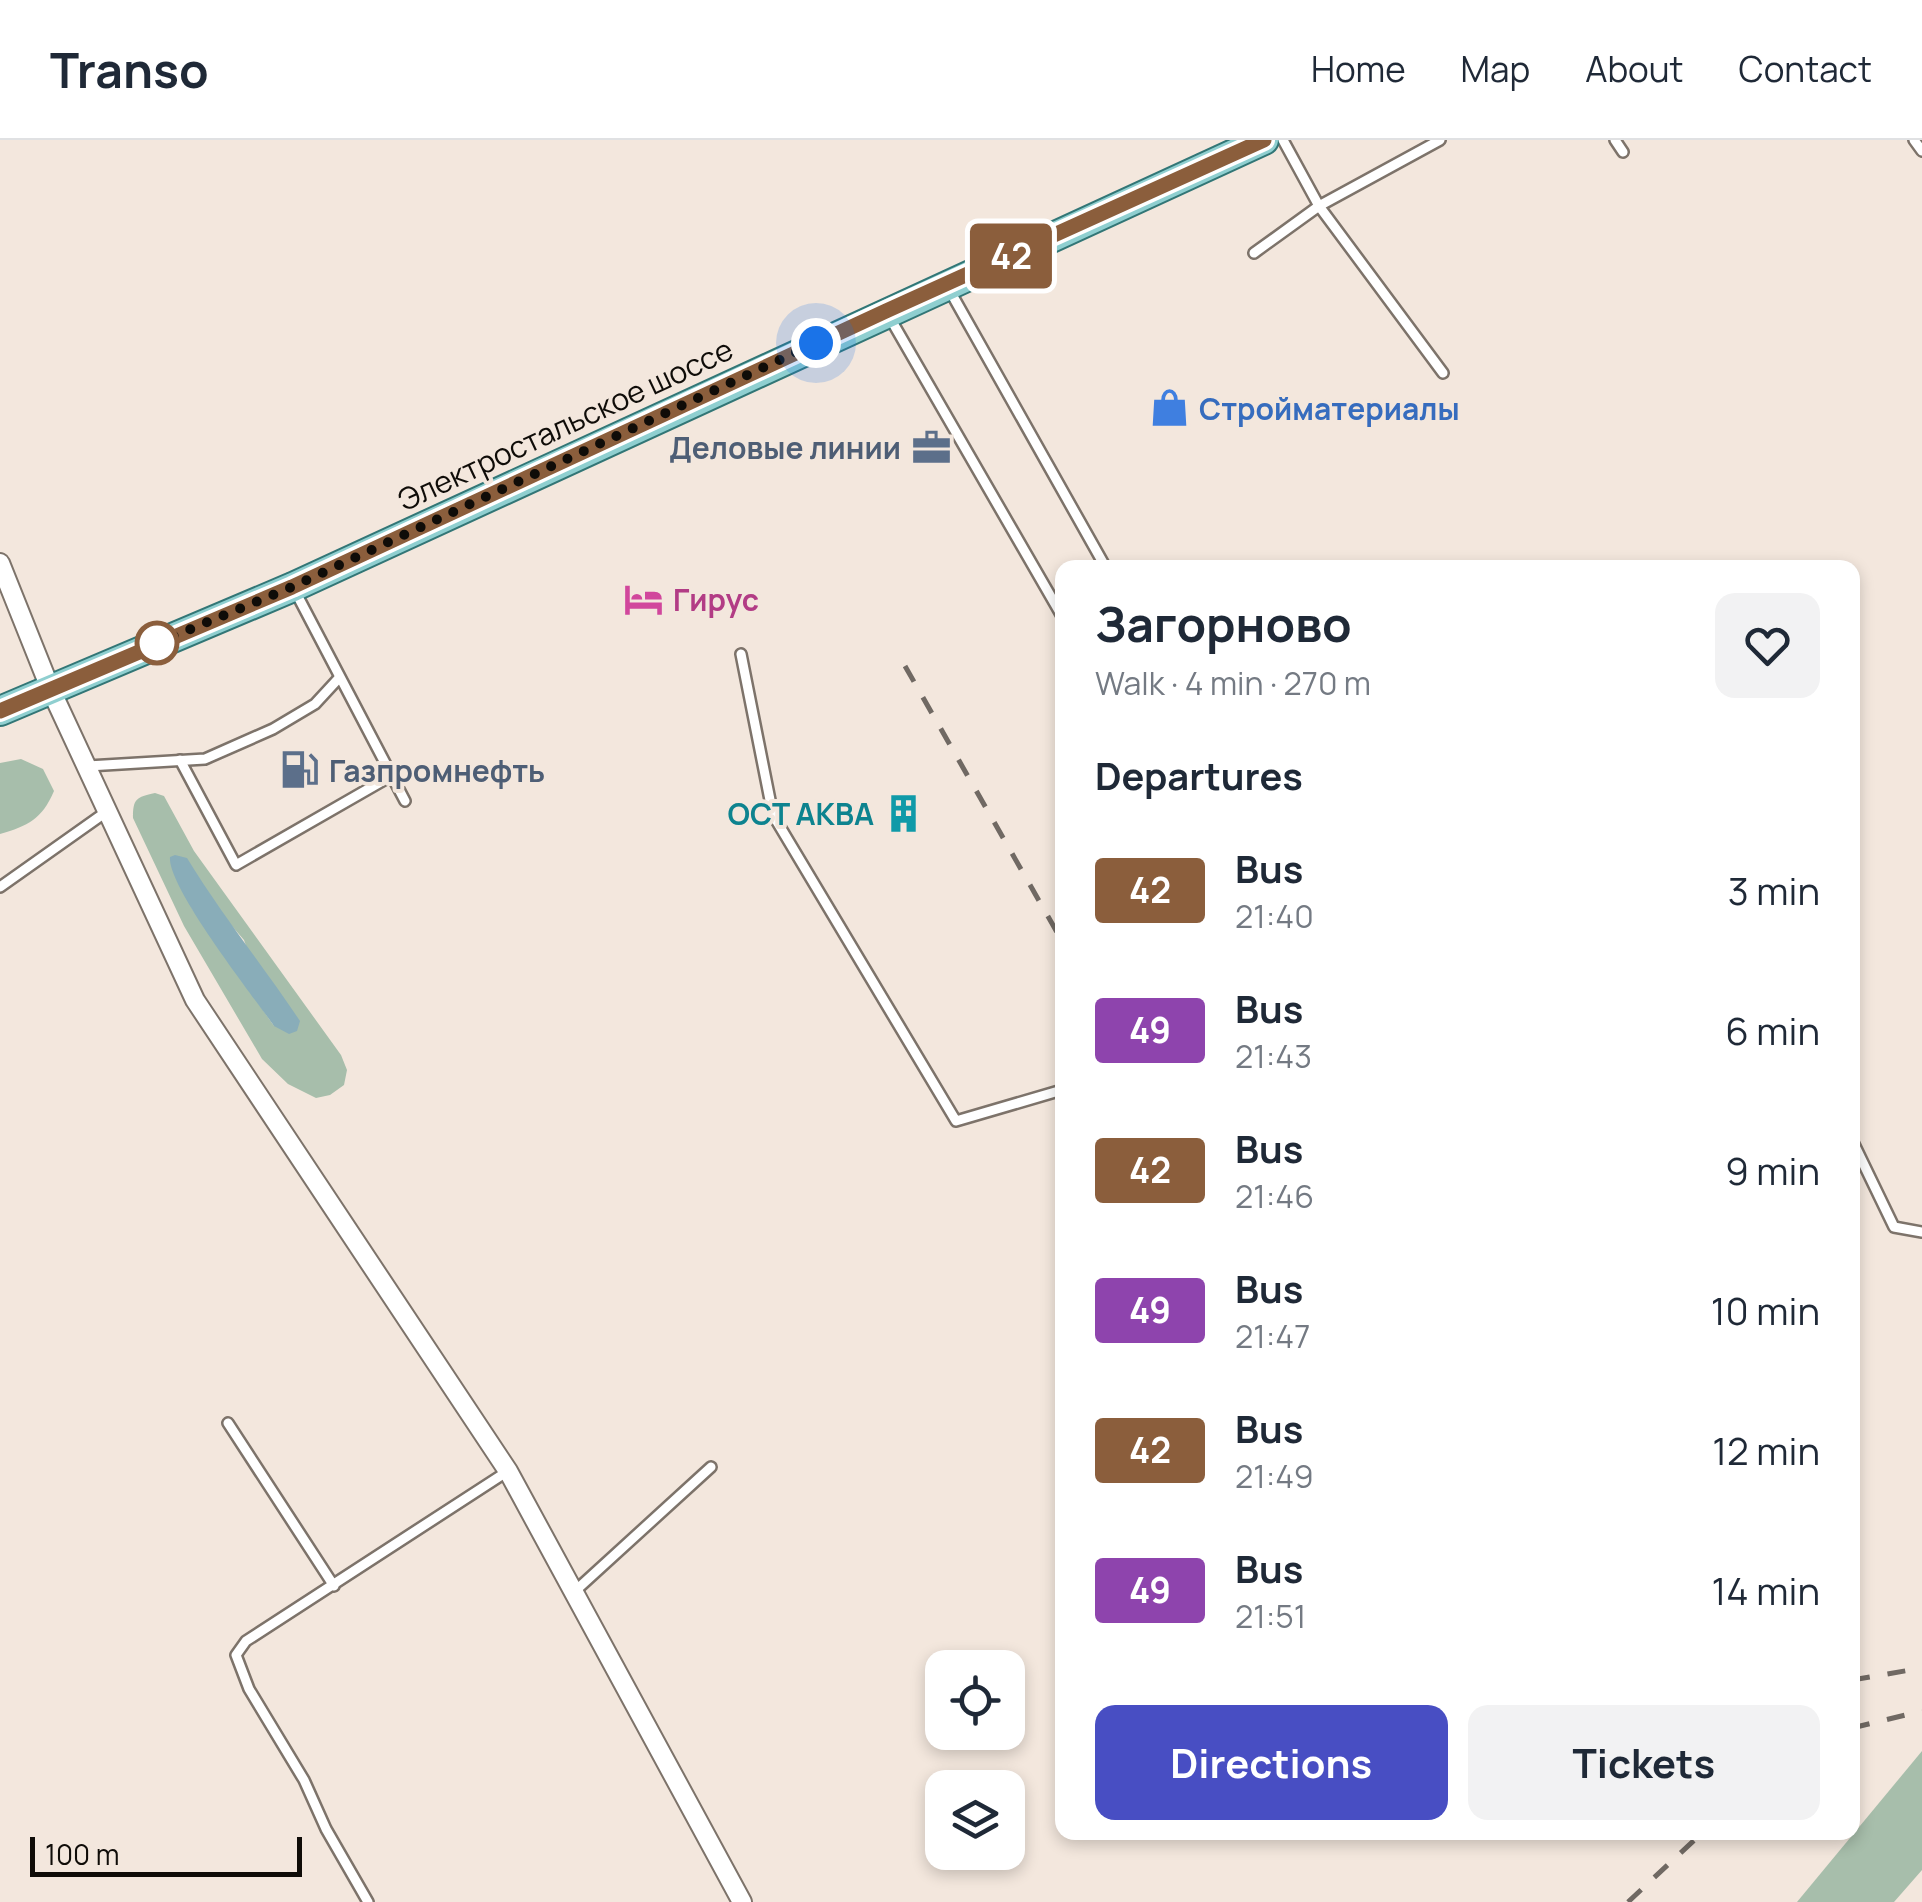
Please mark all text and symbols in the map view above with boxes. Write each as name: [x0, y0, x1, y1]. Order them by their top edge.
text: Transo: [50, 37, 209, 102]
text: Home: [1311, 45, 1406, 93]
text: Map: [1461, 45, 1530, 93]
text: About: [1585, 45, 1684, 93]
text: Contact: [1739, 45, 1872, 93]
line badge: 42: [966, 224, 1056, 288]
text: 42: [990, 232, 1032, 280]
your location: [791, 318, 841, 368]
street label: Электростальское шоссе: [391, 328, 739, 520]
shop icon: Стройматериалы: [1148, 387, 1190, 429]
place label: Стройматериалы: [1199, 388, 1460, 429]
office icon: Деловые линии: [910, 426, 952, 468]
place label: Деловые линии: [669, 427, 901, 468]
hotel icon: Гирус: [622, 578, 664, 620]
place label: Гирус: [673, 579, 759, 620]
text: Загорново: [1095, 591, 1352, 656]
button: heart: [1715, 593, 1820, 698]
unlabelled marker: [136, 622, 178, 664]
text: Walk · 4 min · 270 m: [1095, 661, 1371, 705]
fuel station icon: Газпромнефть: [278, 749, 320, 791]
text: Departures: [1095, 749, 1303, 801]
place label: Газпромнефть: [329, 750, 545, 791]
building icon: ОСТ АКВА: [883, 792, 925, 834]
place label: ОСТ АКВА: [727, 793, 874, 834]
text: Bus: [1235, 842, 1303, 894]
text: 3 min: [1728, 864, 1820, 916]
text: 42: [1129, 866, 1171, 914]
text: 21:40: [1235, 894, 1314, 938]
text: Bus: [1235, 982, 1303, 1034]
text: 6 min: [1725, 1004, 1820, 1056]
text: 49: [1129, 1006, 1171, 1054]
text: 21:43: [1235, 1034, 1312, 1078]
text: Bus: [1235, 1122, 1303, 1174]
text: 9 min: [1725, 1144, 1820, 1196]
text: 42: [1129, 1146, 1171, 1194]
text: 21:46: [1235, 1174, 1314, 1218]
text: Bus: [1235, 1262, 1303, 1314]
text: 10 min: [1711, 1284, 1820, 1336]
text: 49: [1129, 1286, 1171, 1334]
text: 21:47: [1235, 1314, 1310, 1358]
text: Bus: [1235, 1402, 1303, 1454]
text: 12 min: [1712, 1424, 1820, 1476]
text: 42: [1129, 1426, 1171, 1474]
text: 21:49: [1235, 1454, 1314, 1498]
text: Bus: [1235, 1542, 1303, 1594]
text: 14 min: [1712, 1564, 1820, 1616]
text: 49: [1129, 1566, 1171, 1614]
text: 21:51: [1235, 1594, 1306, 1638]
map controls: [925, 1650, 1025, 1870]
button: locate: [925, 1650, 1025, 1750]
button: Directions: [1095, 1705, 1448, 1820]
button: Tickets: [1468, 1705, 1820, 1820]
button: layers: [925, 1770, 1025, 1870]
scale bar: [30, 1832, 302, 1876]
text: 100 m: [45, 1835, 119, 1873]

